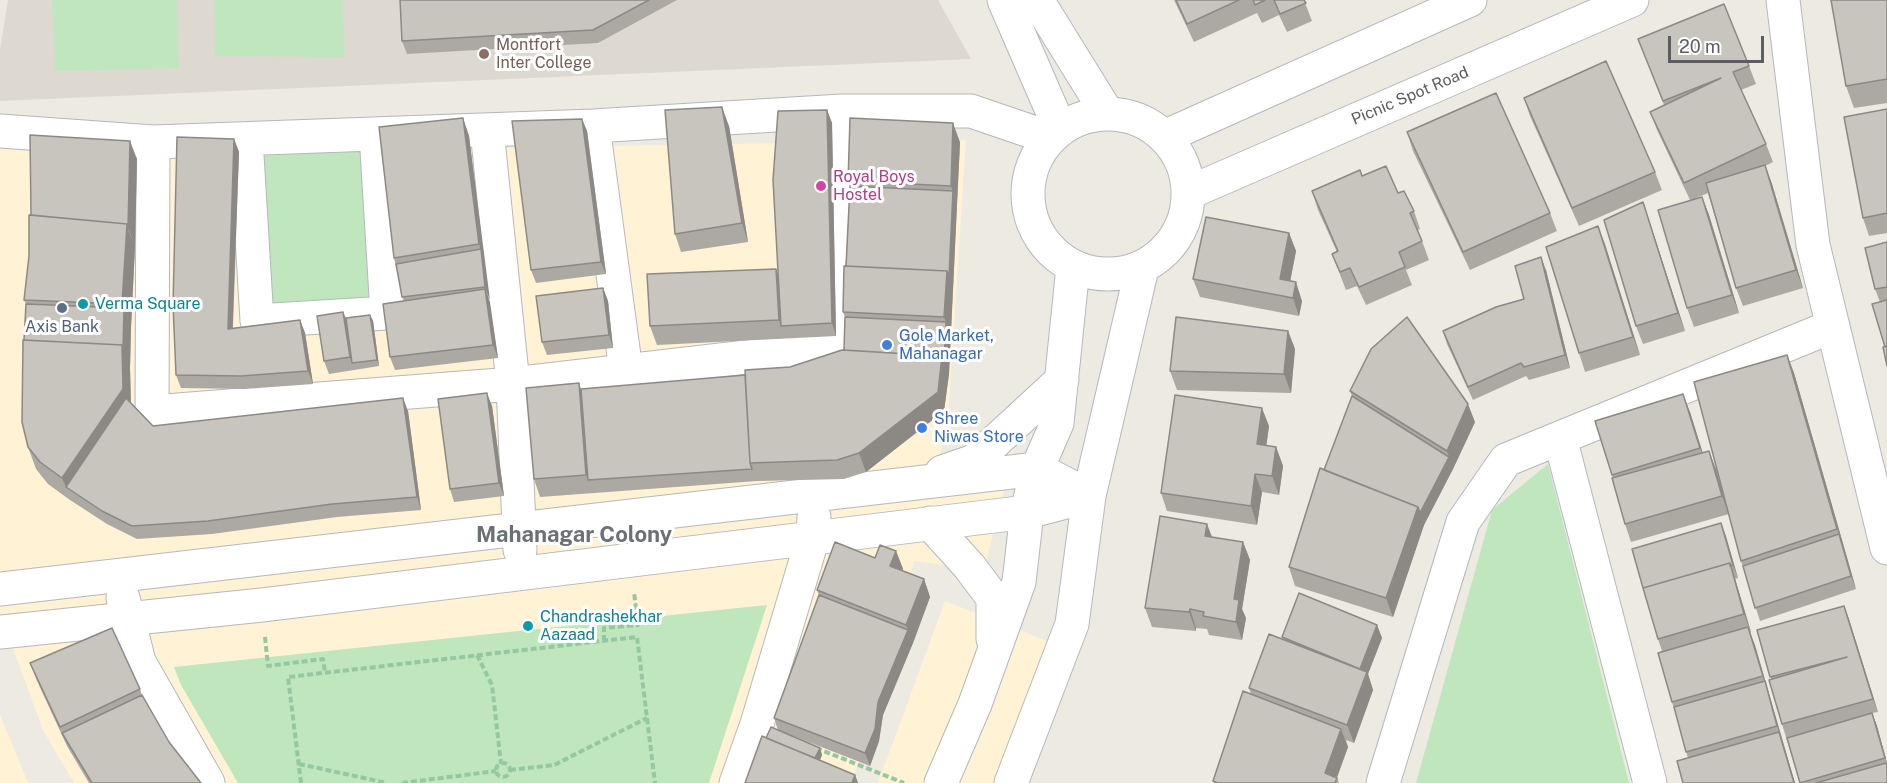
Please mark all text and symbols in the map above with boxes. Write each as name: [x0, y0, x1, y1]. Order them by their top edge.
scale bar: [1671, 24, 1767, 62]
place label: Montfort Inter College: [496, 35, 591, 73]
text: 20 m: [1679, 36, 1721, 57]
marker: Montfort Inter College: [477, 47, 491, 61]
street label: Picnic Spot Road: [1349, 63, 1471, 129]
place label: Royal Boys Hostel: [833, 167, 915, 205]
marker: Royal Boys Hostel: [814, 179, 828, 193]
place label: Verma Square: [95, 294, 200, 314]
marker: Verma Square: [76, 297, 90, 311]
marker: Axis Bank: [55, 301, 69, 315]
place label: Axis Bank: [25, 317, 99, 337]
place label: Gole Market, Mahanagar: [899, 326, 994, 364]
marker: Gole Market, Mahanagar: [880, 338, 894, 352]
place label: Shree Niwas Store: [934, 409, 1024, 447]
marker: Shree Niwas Store: [915, 421, 929, 435]
district label: Mahanagar Colony: [476, 522, 672, 548]
place label: Chandrashekhar Aazaad: [540, 607, 662, 645]
marker: Chandrashekhar Aazaad: [521, 619, 535, 633]

